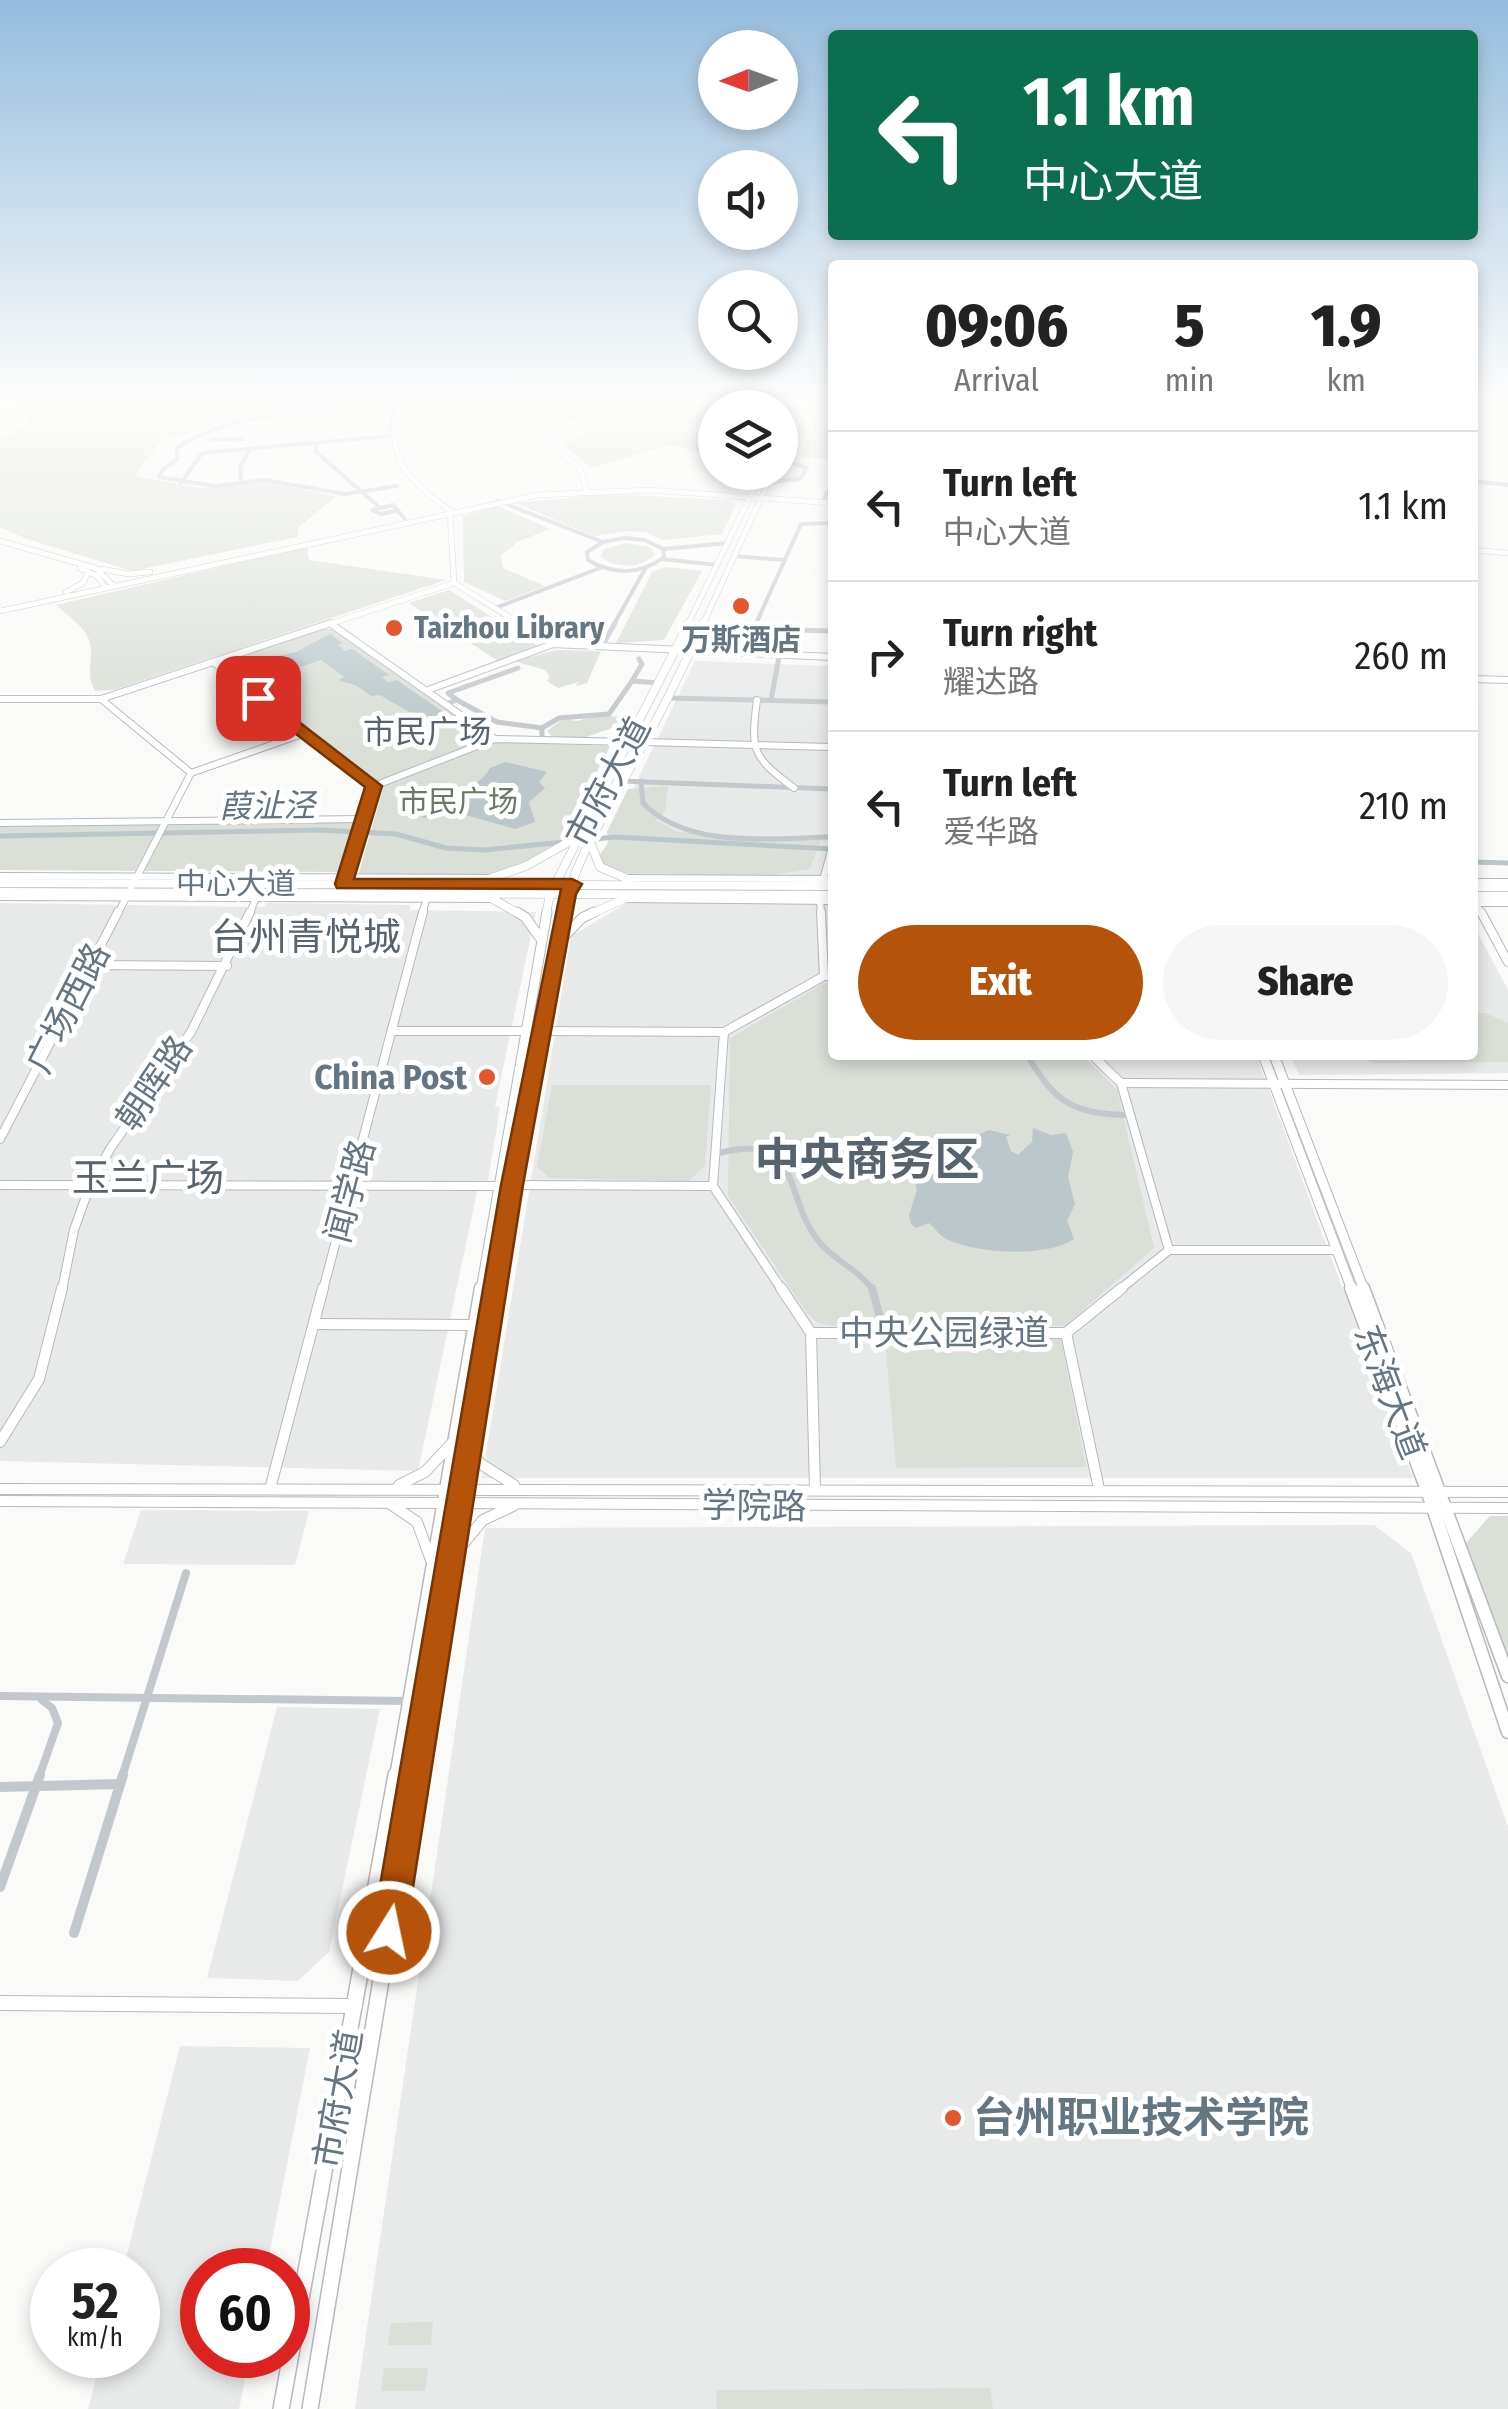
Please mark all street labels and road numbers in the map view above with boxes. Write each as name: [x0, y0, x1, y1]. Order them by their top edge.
street label: 市府大道: [557, 710, 659, 854]
street label: 中心大道: [176, 866, 296, 902]
street label: 广场西路: [18, 936, 118, 1080]
street label: 朝晖路: [107, 1028, 201, 1138]
street label: 闻学路: [316, 1135, 384, 1247]
street label: 中央公园绿道: [839, 1312, 1049, 1354]
street label: 东海大道: [1345, 1319, 1435, 1465]
street label: 学院路: [701, 1484, 807, 1528]
street label: 市府大道: [305, 2026, 371, 2172]

